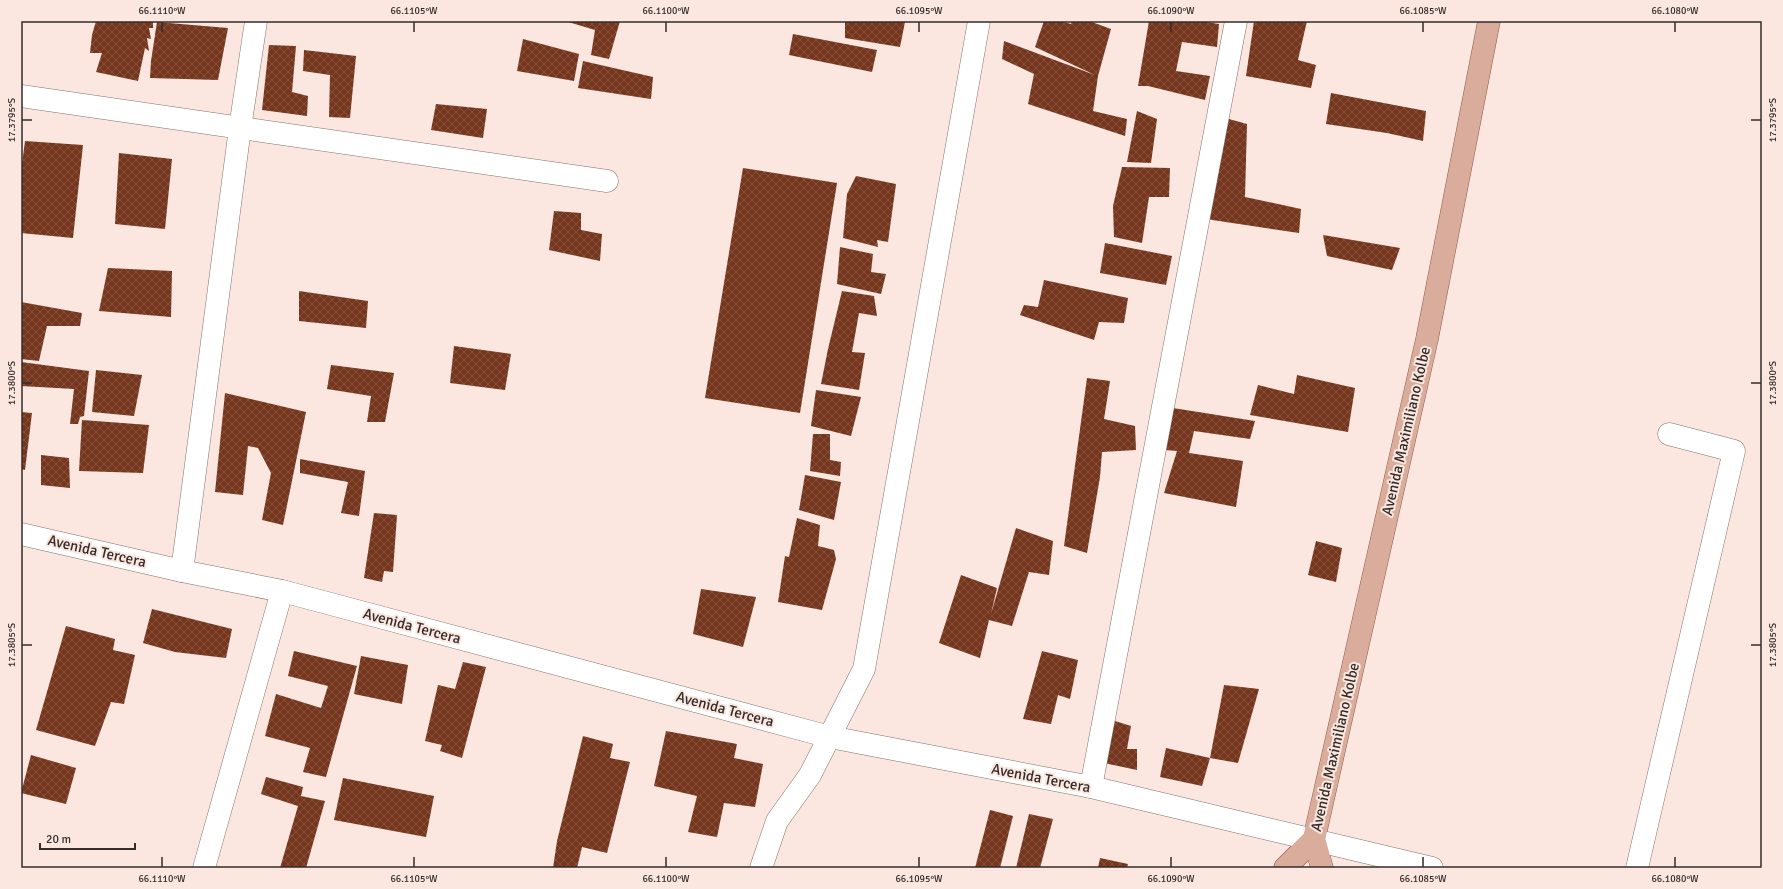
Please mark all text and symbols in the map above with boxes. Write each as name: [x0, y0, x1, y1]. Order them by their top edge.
text: 66.1110°W: [138, 5, 186, 17]
text: 66.1105°W: [390, 5, 438, 17]
text: 66.1100°W: [642, 5, 690, 17]
text: 66.1095°W: [895, 5, 943, 17]
text: 66.1090°W: [1147, 5, 1195, 17]
text: 66.1085°W: [1399, 5, 1447, 17]
text: 66.1080°W: [1651, 5, 1699, 17]
text: 17.3795°S: [6, 97, 18, 142]
text: 17.3795°S: [1767, 97, 1779, 142]
street label: Avenida Maximiliano Kolbe: [1378, 345, 1434, 517]
text: 17.3800°S: [6, 360, 18, 405]
text: 17.3800°S: [1767, 360, 1779, 405]
street label: Avenida Tercera: [46, 531, 148, 571]
street label: Avenida Tercera: [361, 604, 463, 648]
text: 17.3805°S: [6, 622, 18, 667]
text: 17.3805°S: [1767, 622, 1779, 667]
street label: Avenida Maximiliano Kolbe: [1307, 661, 1363, 833]
street label: Avenida Tercera: [674, 687, 776, 731]
street label: Avenida Tercera: [990, 760, 1092, 796]
scale bar: [40, 825, 135, 851]
text: 20 m: [46, 832, 71, 847]
text: 66.1110°W: [138, 873, 186, 885]
text: 66.1105°W: [390, 873, 438, 885]
text: 66.1100°W: [642, 873, 690, 885]
text: 66.1095°W: [895, 873, 943, 885]
text: 66.1090°W: [1147, 873, 1195, 885]
text: 66.1085°W: [1399, 873, 1447, 885]
text: 66.1080°W: [1651, 873, 1699, 885]

